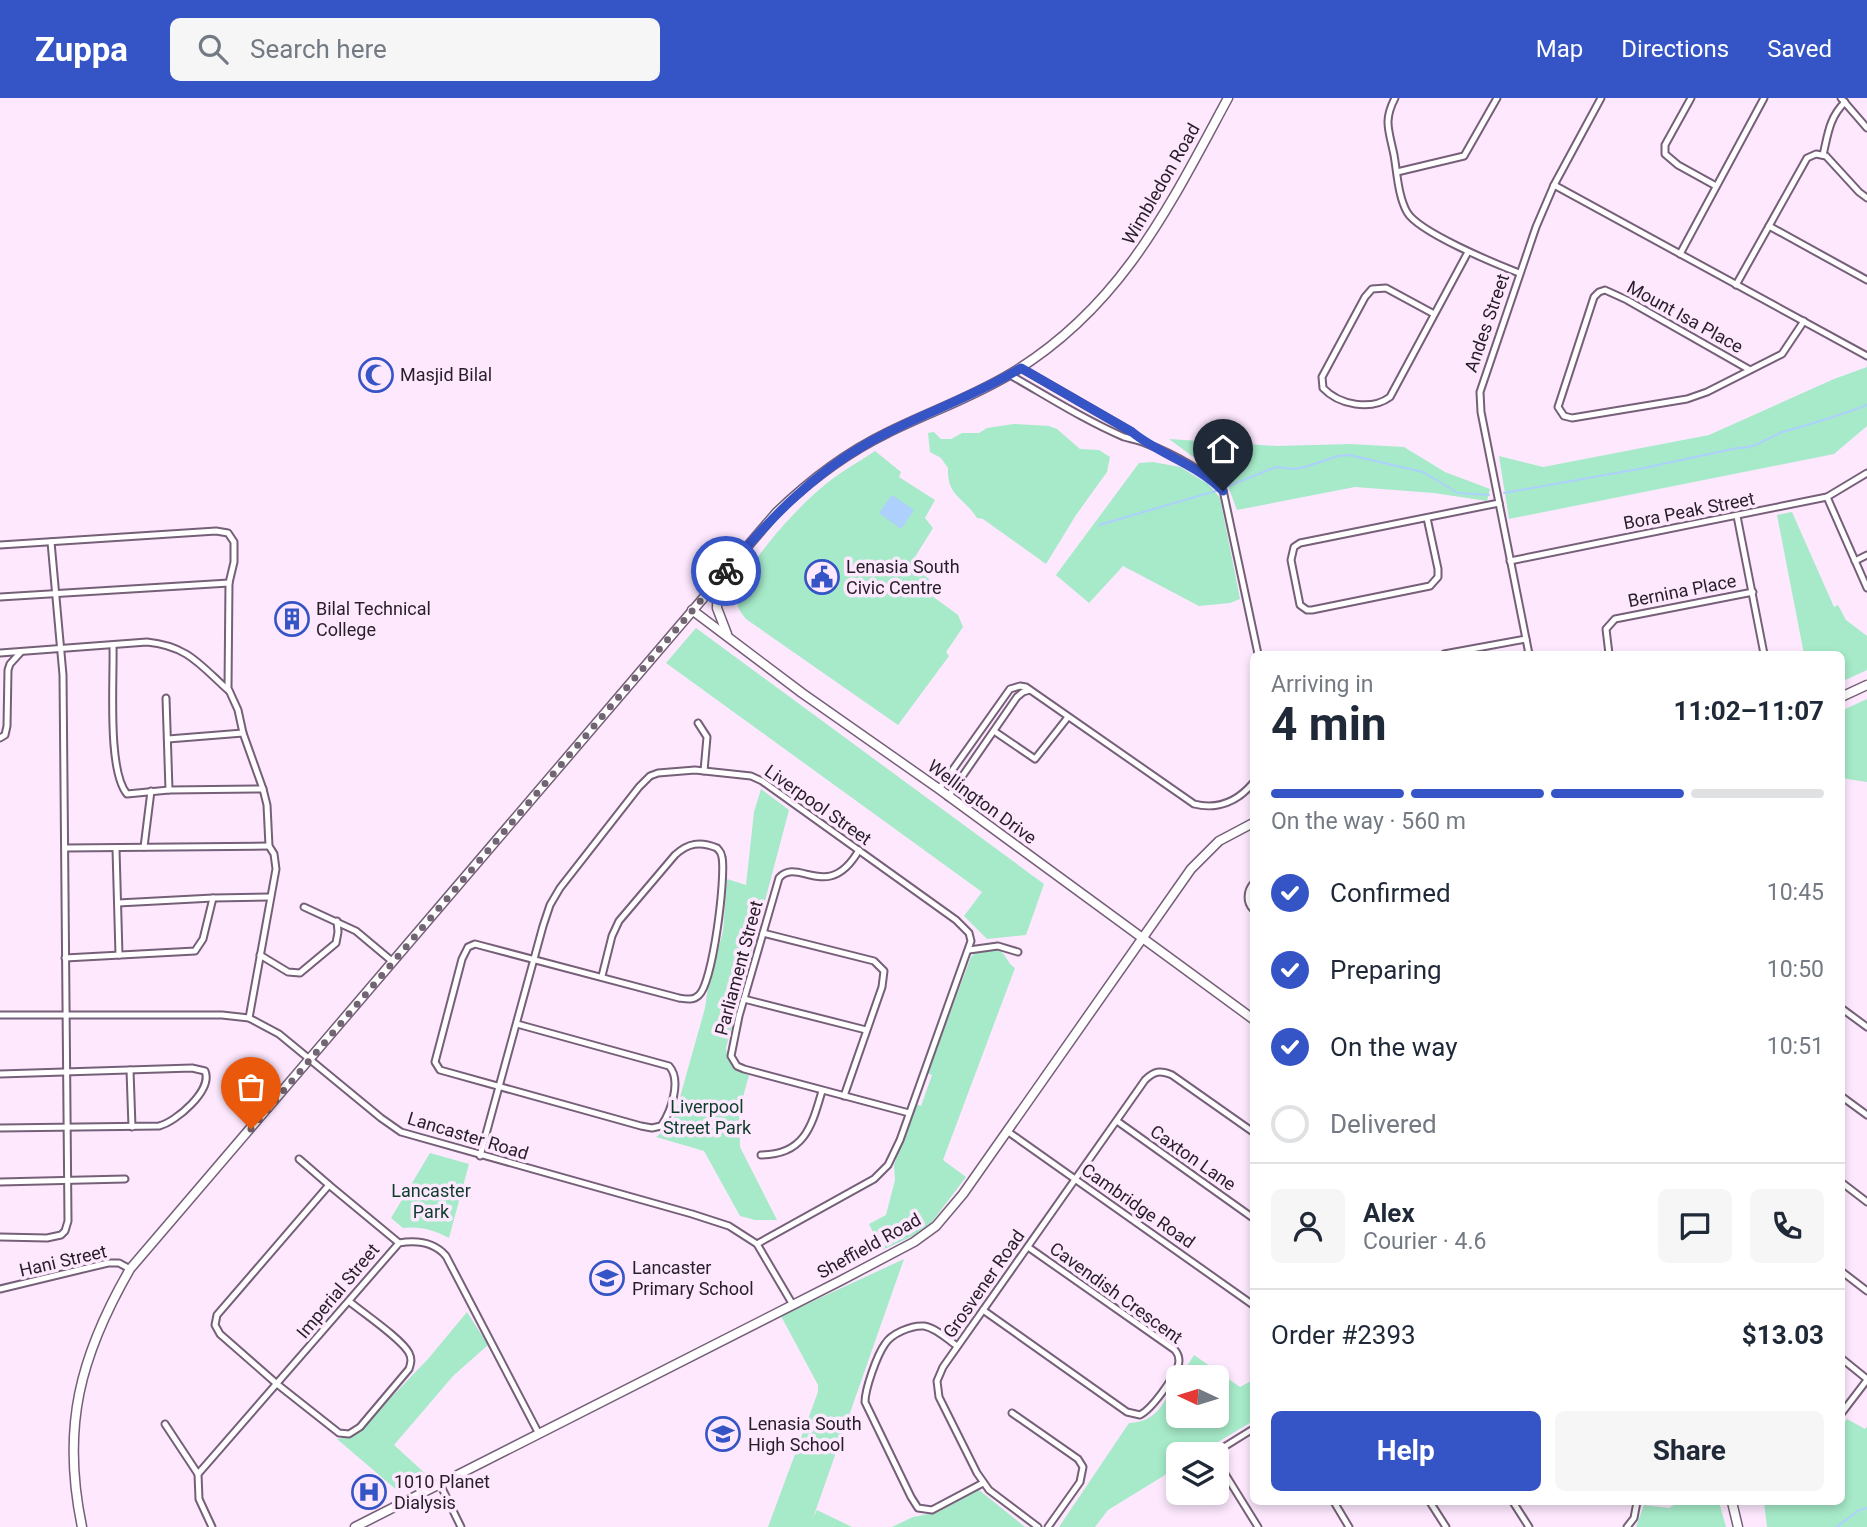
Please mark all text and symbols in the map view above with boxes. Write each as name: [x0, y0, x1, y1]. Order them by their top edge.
search box: [170, 18, 660, 81]
text: Zuppa: [35, 30, 128, 69]
icon: search: [194, 30, 232, 68]
text: Search here: [250, 34, 387, 64]
text: Map: [1536, 35, 1583, 63]
text: Directions: [1621, 35, 1729, 63]
text: Saved: [1767, 35, 1832, 63]
street label: Wimbledon Road: [1117, 119, 1204, 248]
street label: Andes Street: [1460, 271, 1513, 375]
street label: Mount Isa Place: [1624, 276, 1747, 357]
mosque icon: Masjid Bilal: [357, 356, 395, 394]
place label: Masjid Bilal: [400, 364, 492, 385]
pin: [1193, 419, 1253, 491]
icon: home: [1204, 430, 1242, 468]
street label: Bora Peak Street: [1622, 487, 1756, 534]
courier: [691, 536, 761, 606]
icon: bike: [707, 552, 745, 590]
place label: Lenasia South Civic Centre: [846, 556, 960, 598]
public building icon: Lenasia South Civic Centre: [803, 558, 841, 596]
street label: Bernina Place: [1626, 570, 1738, 611]
place label: Bilal Technical College: [316, 598, 431, 640]
building icon: Bilal Technical College: [273, 600, 311, 638]
text: Arriving in: [1271, 671, 1374, 698]
text: 11:02–11:07: [1674, 696, 1824, 726]
text: 4 min: [1271, 697, 1387, 751]
street label: Wellington Drive: [924, 755, 1041, 848]
street label: Liverpool Street: [761, 760, 876, 849]
text: On the way · 560 m: [1271, 808, 1466, 835]
icon: check: [1271, 874, 1309, 912]
text: Confirmed: [1330, 878, 1451, 908]
text: 10:45: [1767, 879, 1824, 906]
street label: Parliament Street: [710, 898, 767, 1038]
icon: check: [1271, 951, 1309, 989]
text: Preparing: [1330, 955, 1442, 985]
text: 10:50: [1767, 956, 1824, 983]
icon: check: [1271, 1028, 1309, 1066]
text: On the way: [1330, 1032, 1458, 1062]
text: 10:51: [1767, 1033, 1824, 1060]
pin: [221, 1057, 281, 1129]
icon: bag: [232, 1068, 270, 1106]
park label: Liverpool Street Park: [663, 1096, 752, 1138]
street label: Lancaster Road: [405, 1107, 531, 1164]
text: Delivered: [1330, 1109, 1437, 1139]
street label: Caxton Lane: [1146, 1120, 1240, 1195]
street label: Cambridge Road: [1078, 1159, 1199, 1252]
park label: Lancaster Park: [391, 1180, 471, 1222]
button: person: [1271, 1189, 1345, 1263]
button: chat: [1658, 1189, 1732, 1263]
button: phone: [1750, 1189, 1824, 1263]
text: Alex: [1363, 1198, 1415, 1228]
street label: Sheffield Road: [813, 1208, 924, 1283]
street label: Grosvener Road: [938, 1226, 1029, 1342]
text: Courier · 4.6: [1363, 1228, 1486, 1255]
street label: Cavendish Crescent: [1046, 1237, 1187, 1348]
street label: Imperial Street: [292, 1239, 383, 1342]
street label: Hani Street: [17, 1240, 109, 1281]
place label: Lancaster Primary School: [632, 1257, 754, 1299]
school or university icon: Lancaster Primary School: [588, 1259, 626, 1297]
text: Order #2393: [1271, 1320, 1416, 1350]
text: $13.03: [1742, 1320, 1824, 1350]
north arrow: [1166, 1365, 1228, 1428]
map controls: [1166, 1365, 1229, 1505]
button: Help: [1271, 1411, 1541, 1491]
button: Share: [1555, 1411, 1824, 1491]
place label: Lenasia South High School: [748, 1413, 862, 1455]
school or university icon: Lenasia South High School: [704, 1415, 742, 1453]
button: layers: [1166, 1442, 1229, 1505]
place label: 1010 Planet Dialysis: [394, 1471, 490, 1513]
hospital icon: 1010 Planet Dialysis: [350, 1473, 388, 1511]

